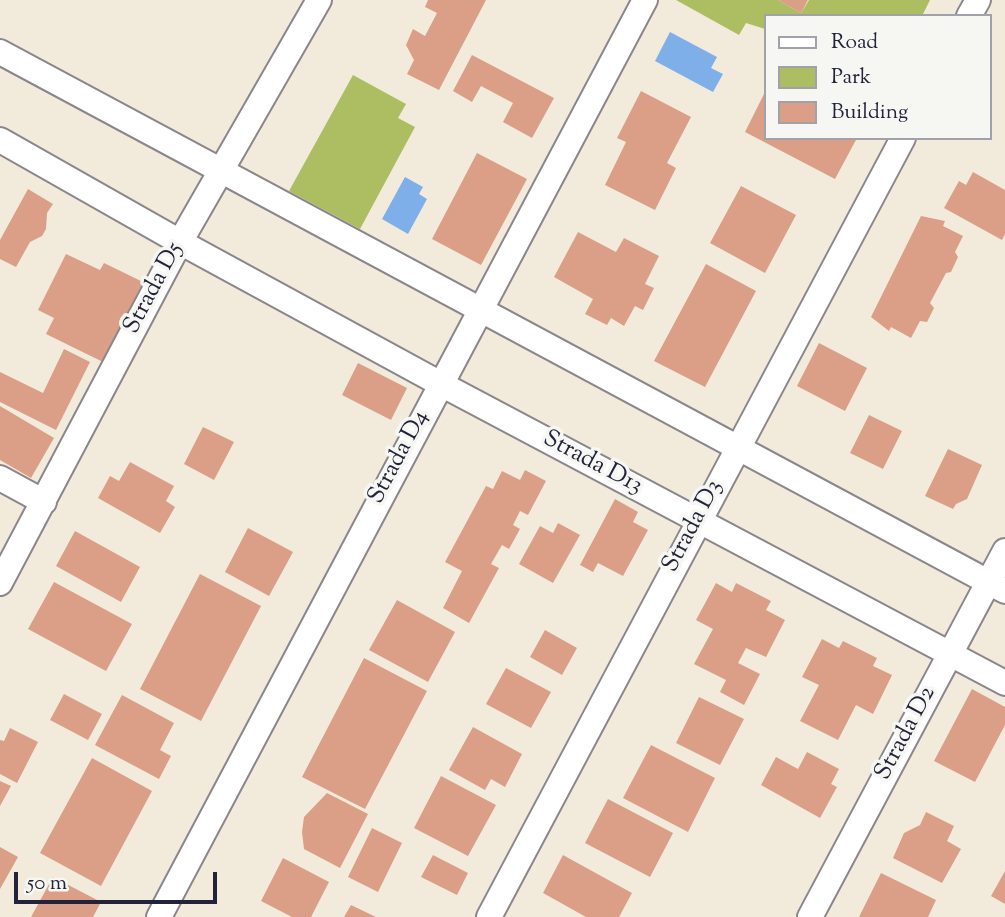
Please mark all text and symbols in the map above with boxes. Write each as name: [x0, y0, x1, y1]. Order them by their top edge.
legend: [764, 14, 991, 140]
text: Road: [831, 28, 878, 58]
text: Park: [831, 63, 871, 93]
text: Building: [831, 98, 908, 128]
street label: Strada D5: [119, 238, 191, 340]
street label: Strada D4: [363, 406, 437, 510]
street label: Strada D13: [537, 426, 647, 502]
street label: Strada D3: [658, 476, 730, 578]
street label: Strada D2: [870, 682, 944, 786]
scale bar: [18, 858, 220, 902]
text: 50 m: [27, 869, 67, 899]

